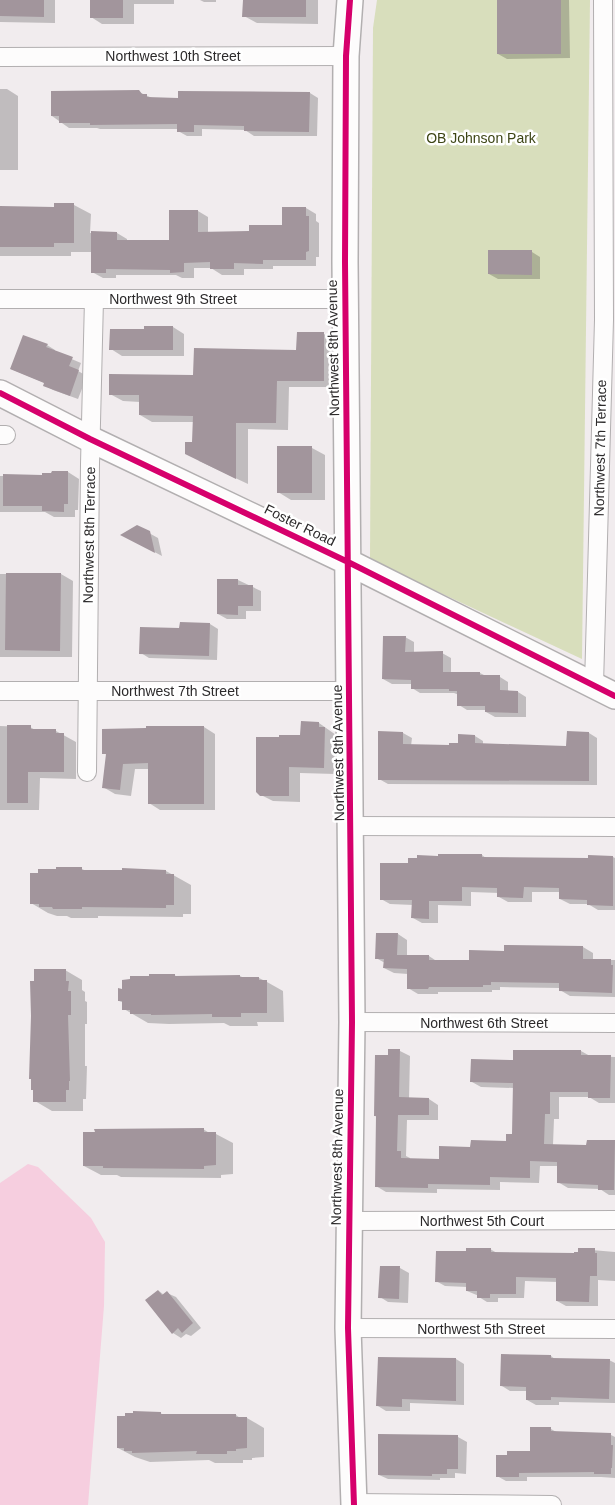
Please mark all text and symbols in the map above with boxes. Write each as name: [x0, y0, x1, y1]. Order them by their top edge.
street label: Northwest 10th Street: [105, 48, 241, 64]
park label: OB Johnson Park: [426, 130, 537, 146]
street label: Northwest 8th Avenue: [324, 279, 342, 416]
street label: Northwest 9th Street: [109, 291, 237, 307]
street label: Northwest 7th Terrace: [591, 379, 609, 516]
street label: Northwest 8th Terrace: [80, 466, 98, 603]
street label: Foster Road: [262, 501, 338, 549]
street label: Northwest 7th Street: [111, 683, 239, 699]
street label: Northwest 8th Avenue: [329, 684, 347, 821]
street label: Northwest 6th Street: [420, 1015, 548, 1031]
street label: Northwest 8th Avenue: [328, 1088, 346, 1225]
street label: Northwest 5th Court: [420, 1213, 544, 1229]
street label: Northwest 5th Street: [417, 1321, 545, 1337]

